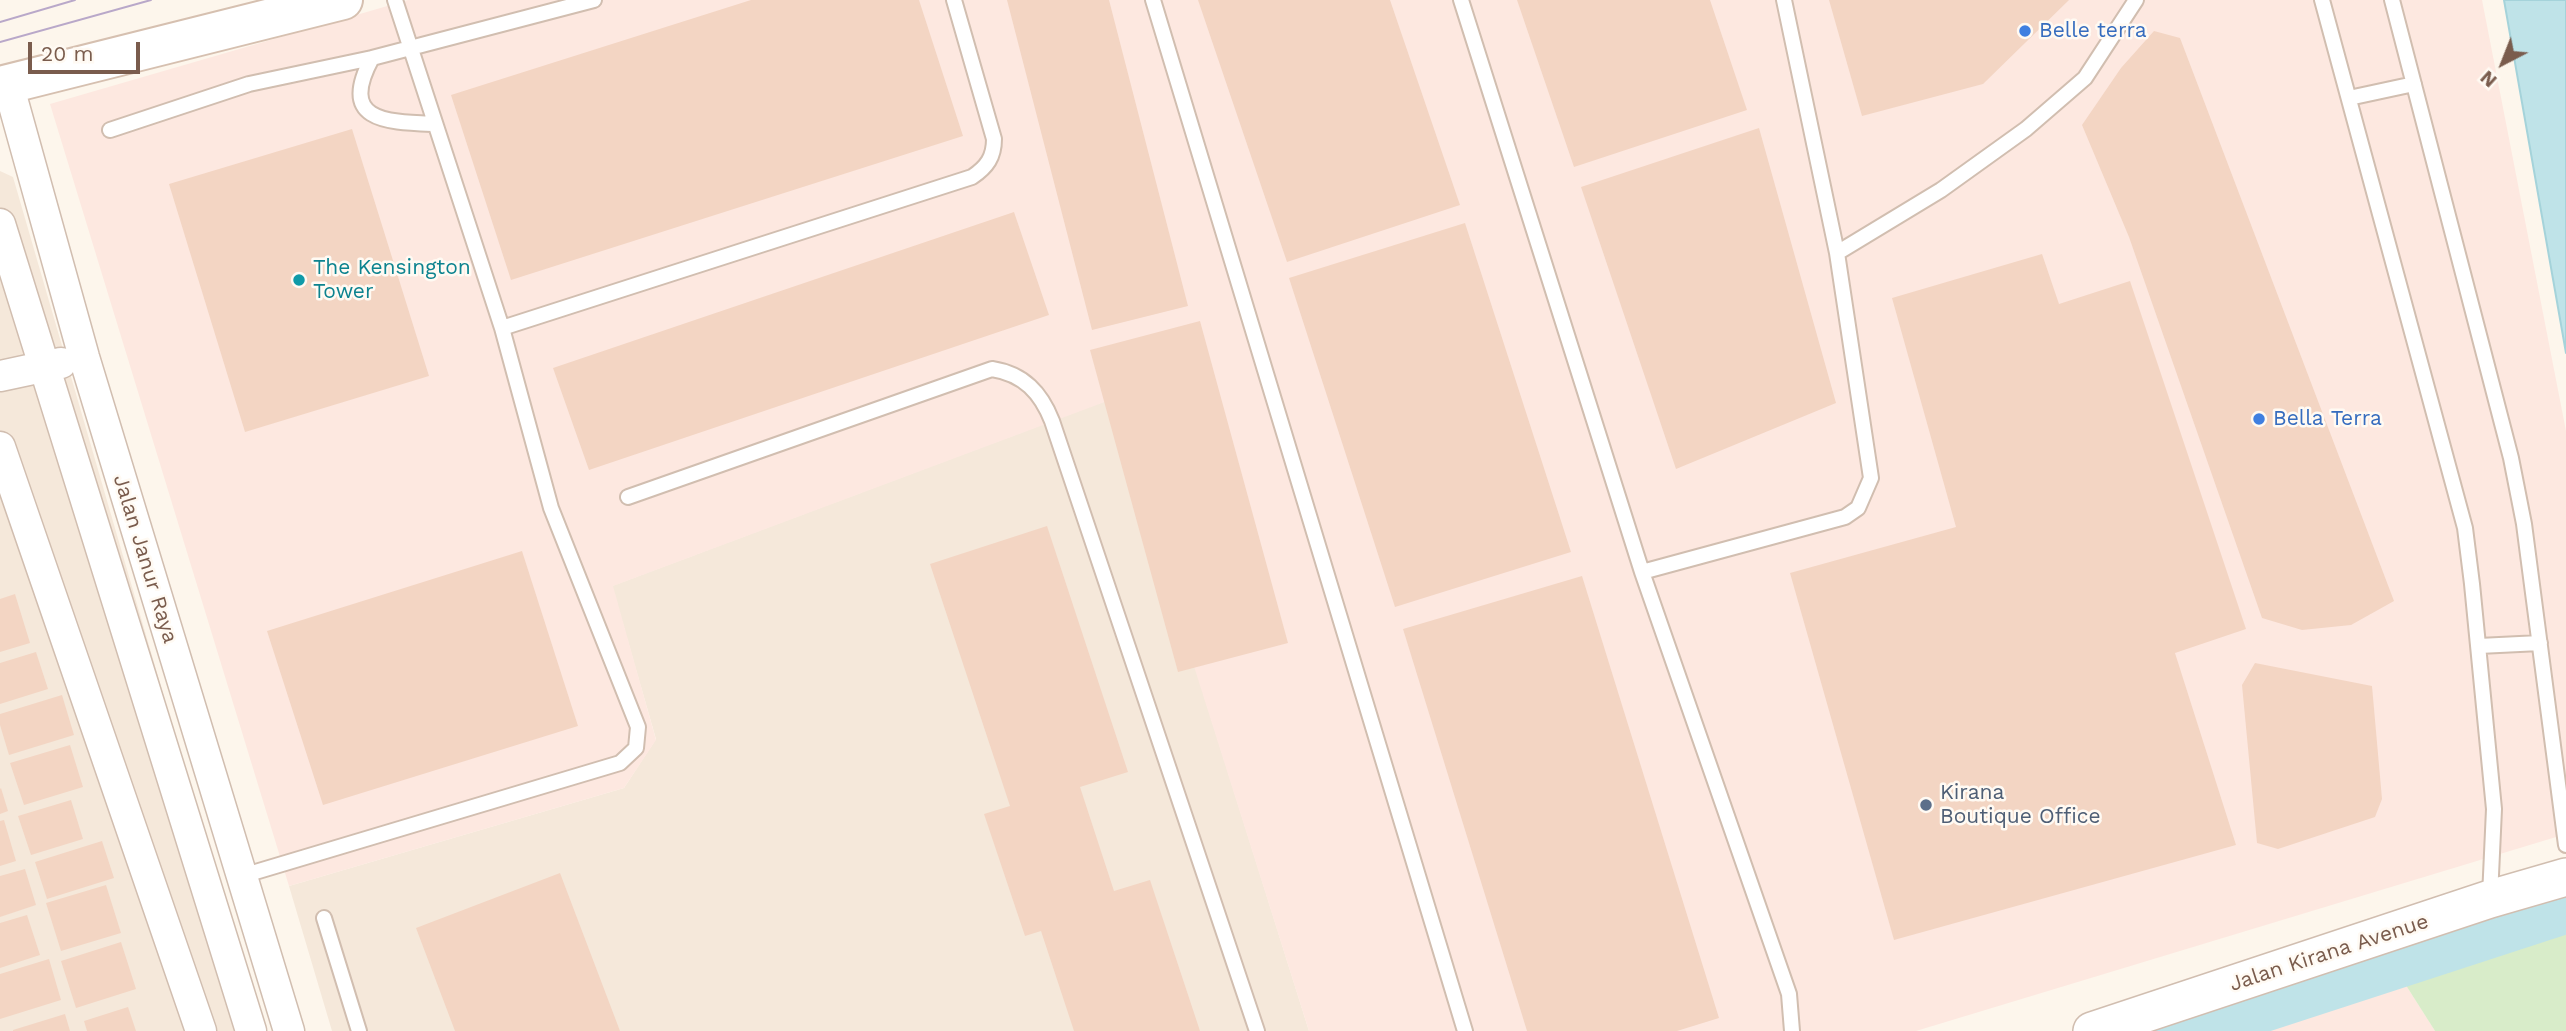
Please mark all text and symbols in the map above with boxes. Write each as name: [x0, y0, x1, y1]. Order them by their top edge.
place label: Belle terra: [2039, 18, 2147, 44]
marker: Belle terra: [2017, 23, 2033, 39]
scale bar: [32, 28, 144, 72]
north arrow: [2468, 28, 2538, 98]
text: 20 m: [41, 41, 93, 66]
text: N: [2476, 66, 2502, 92]
place label: The Kensington Tower: [313, 255, 471, 305]
marker: The Kensington Tower: [291, 272, 307, 288]
place label: Bella Terra: [2273, 406, 2382, 432]
marker: Bella Terra: [2251, 411, 2267, 427]
street label: Jalan Janur Raya: [107, 472, 183, 646]
place label: Kirana Boutique Office: [1940, 780, 2101, 830]
marker: Kirana Boutique Office: [1918, 797, 1934, 813]
street label: Jalan Kirana Avenue: [2226, 909, 2432, 997]

